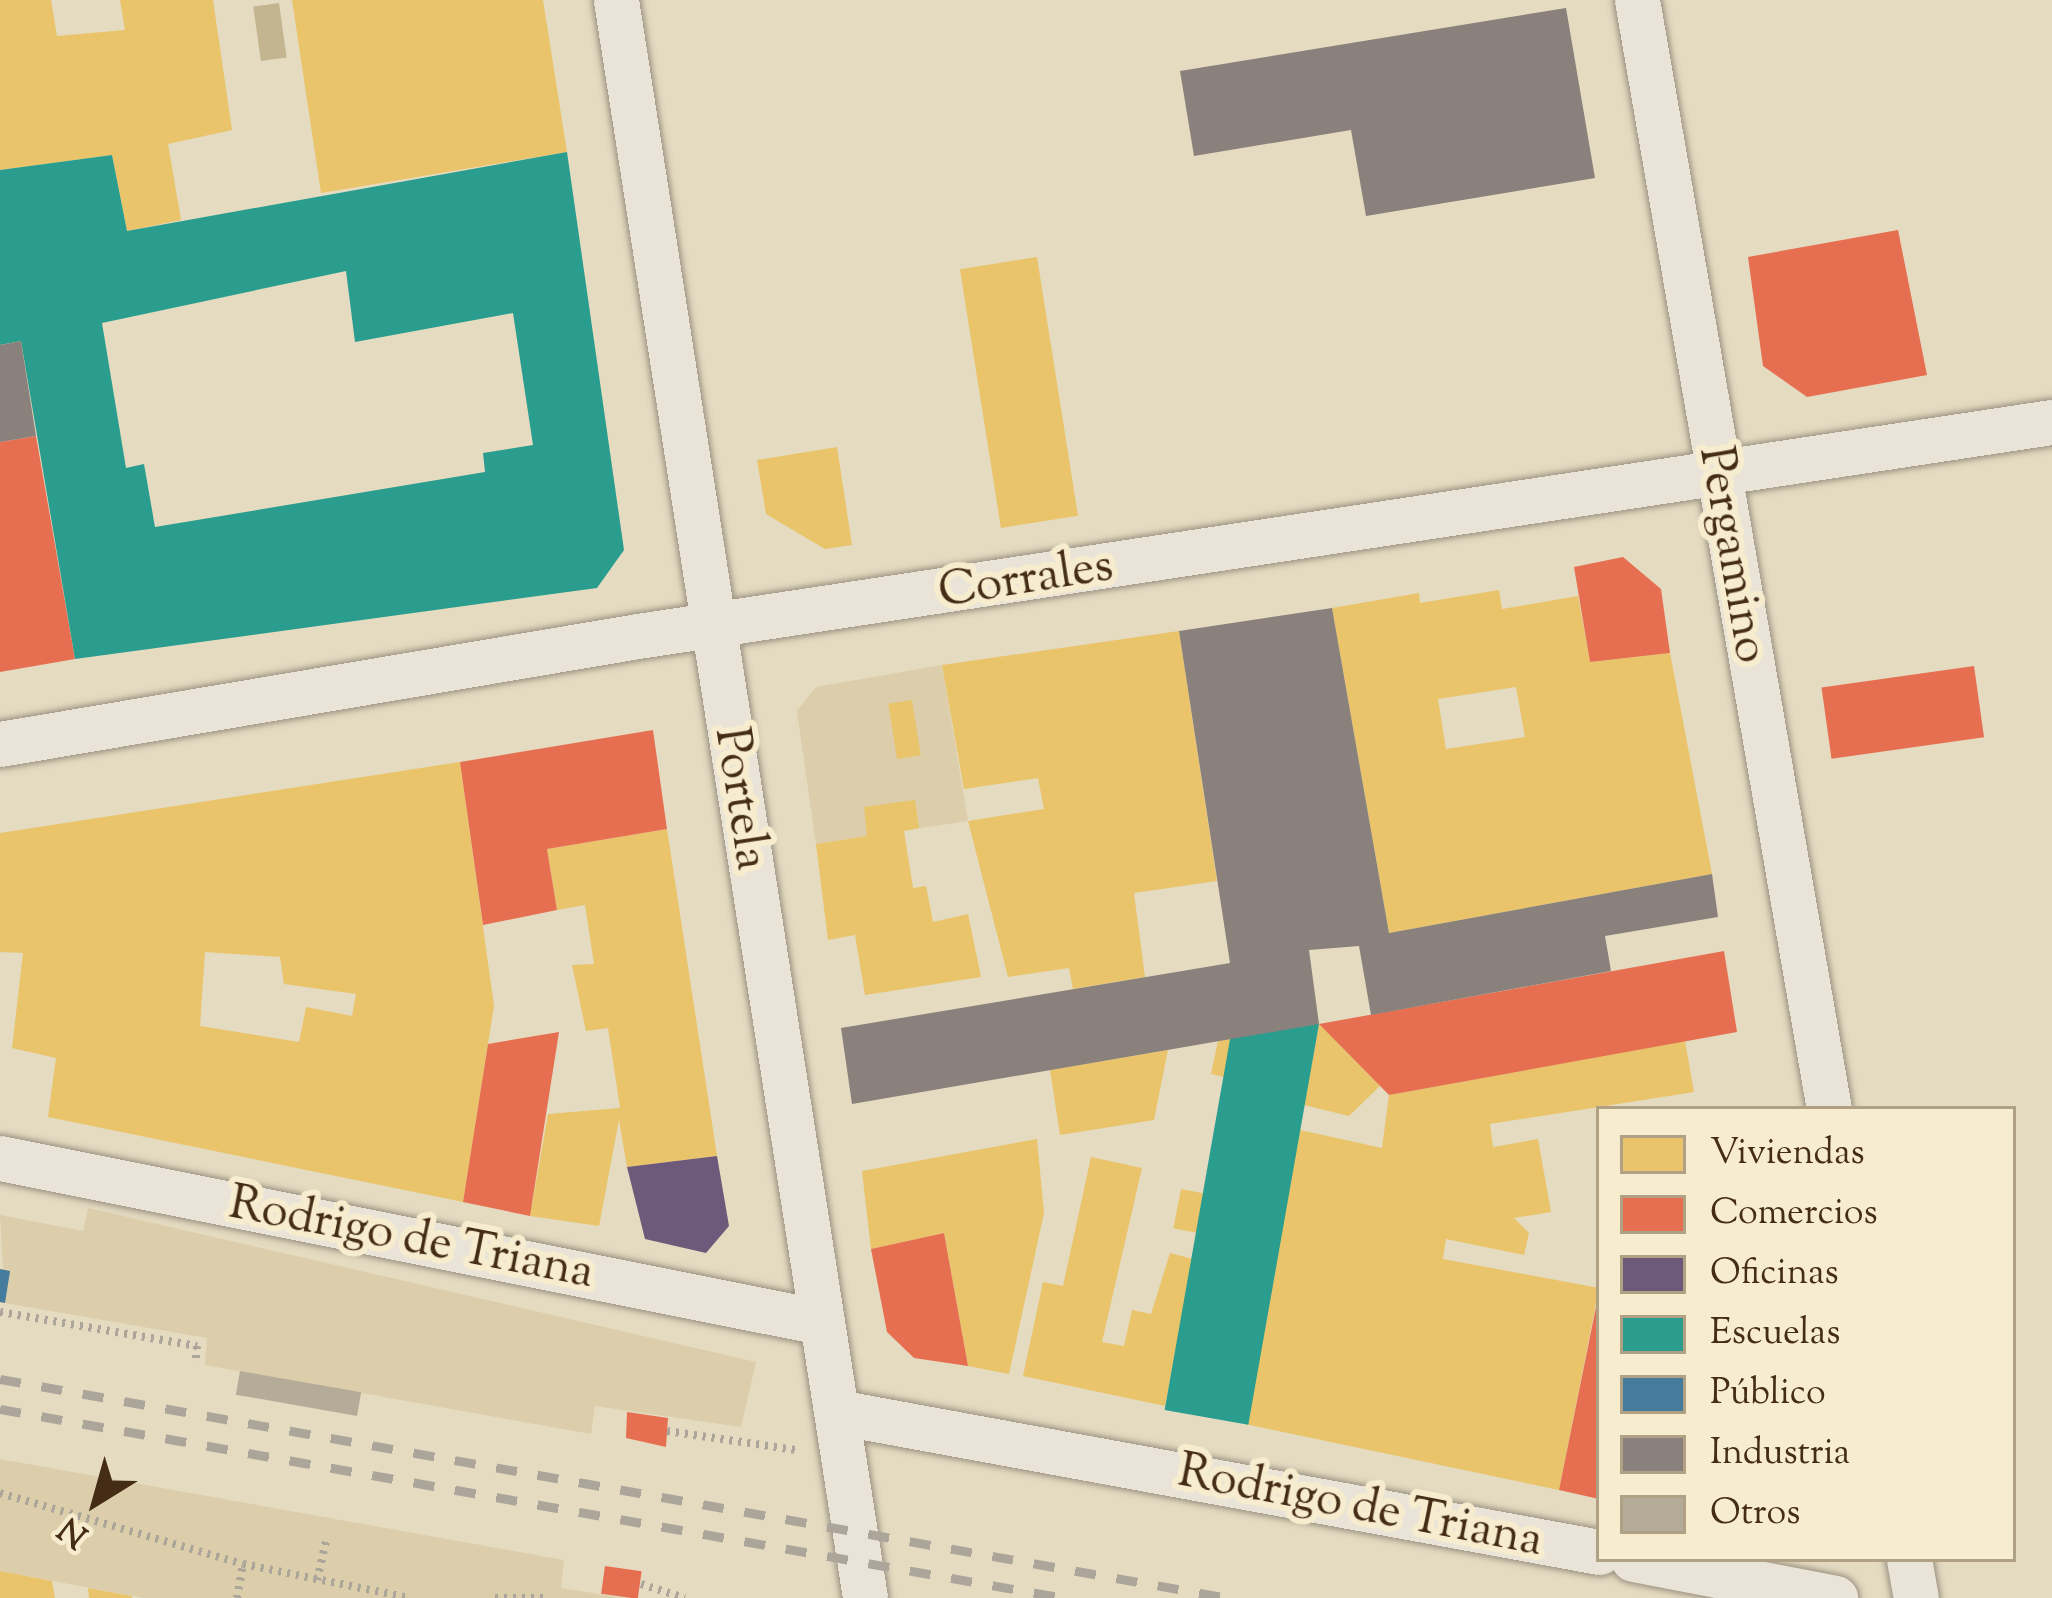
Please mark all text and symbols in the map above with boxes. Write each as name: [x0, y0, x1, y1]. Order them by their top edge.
street label: Pergamino: [1684, 442, 1778, 668]
street label: Corrales: [935, 539, 1117, 623]
street label: Portela: [699, 724, 779, 874]
legend: [1596, 1106, 2016, 1562]
text: Viviendas: [1710, 1128, 1865, 1180]
street label: Rodrigo de Triana: [224, 1176, 598, 1304]
text: Comercios: [1710, 1188, 1878, 1240]
text: Oficinas: [1710, 1248, 1839, 1300]
text: Escuelas: [1710, 1308, 1840, 1360]
text: Público: [1710, 1368, 1826, 1420]
text: Industria: [1710, 1428, 1850, 1480]
north arrow: [36, 1442, 156, 1562]
street label: Rodrigo de Triana: [1173, 1444, 1547, 1572]
text: Otros: [1710, 1488, 1800, 1540]
text: N: [49, 1504, 99, 1558]

